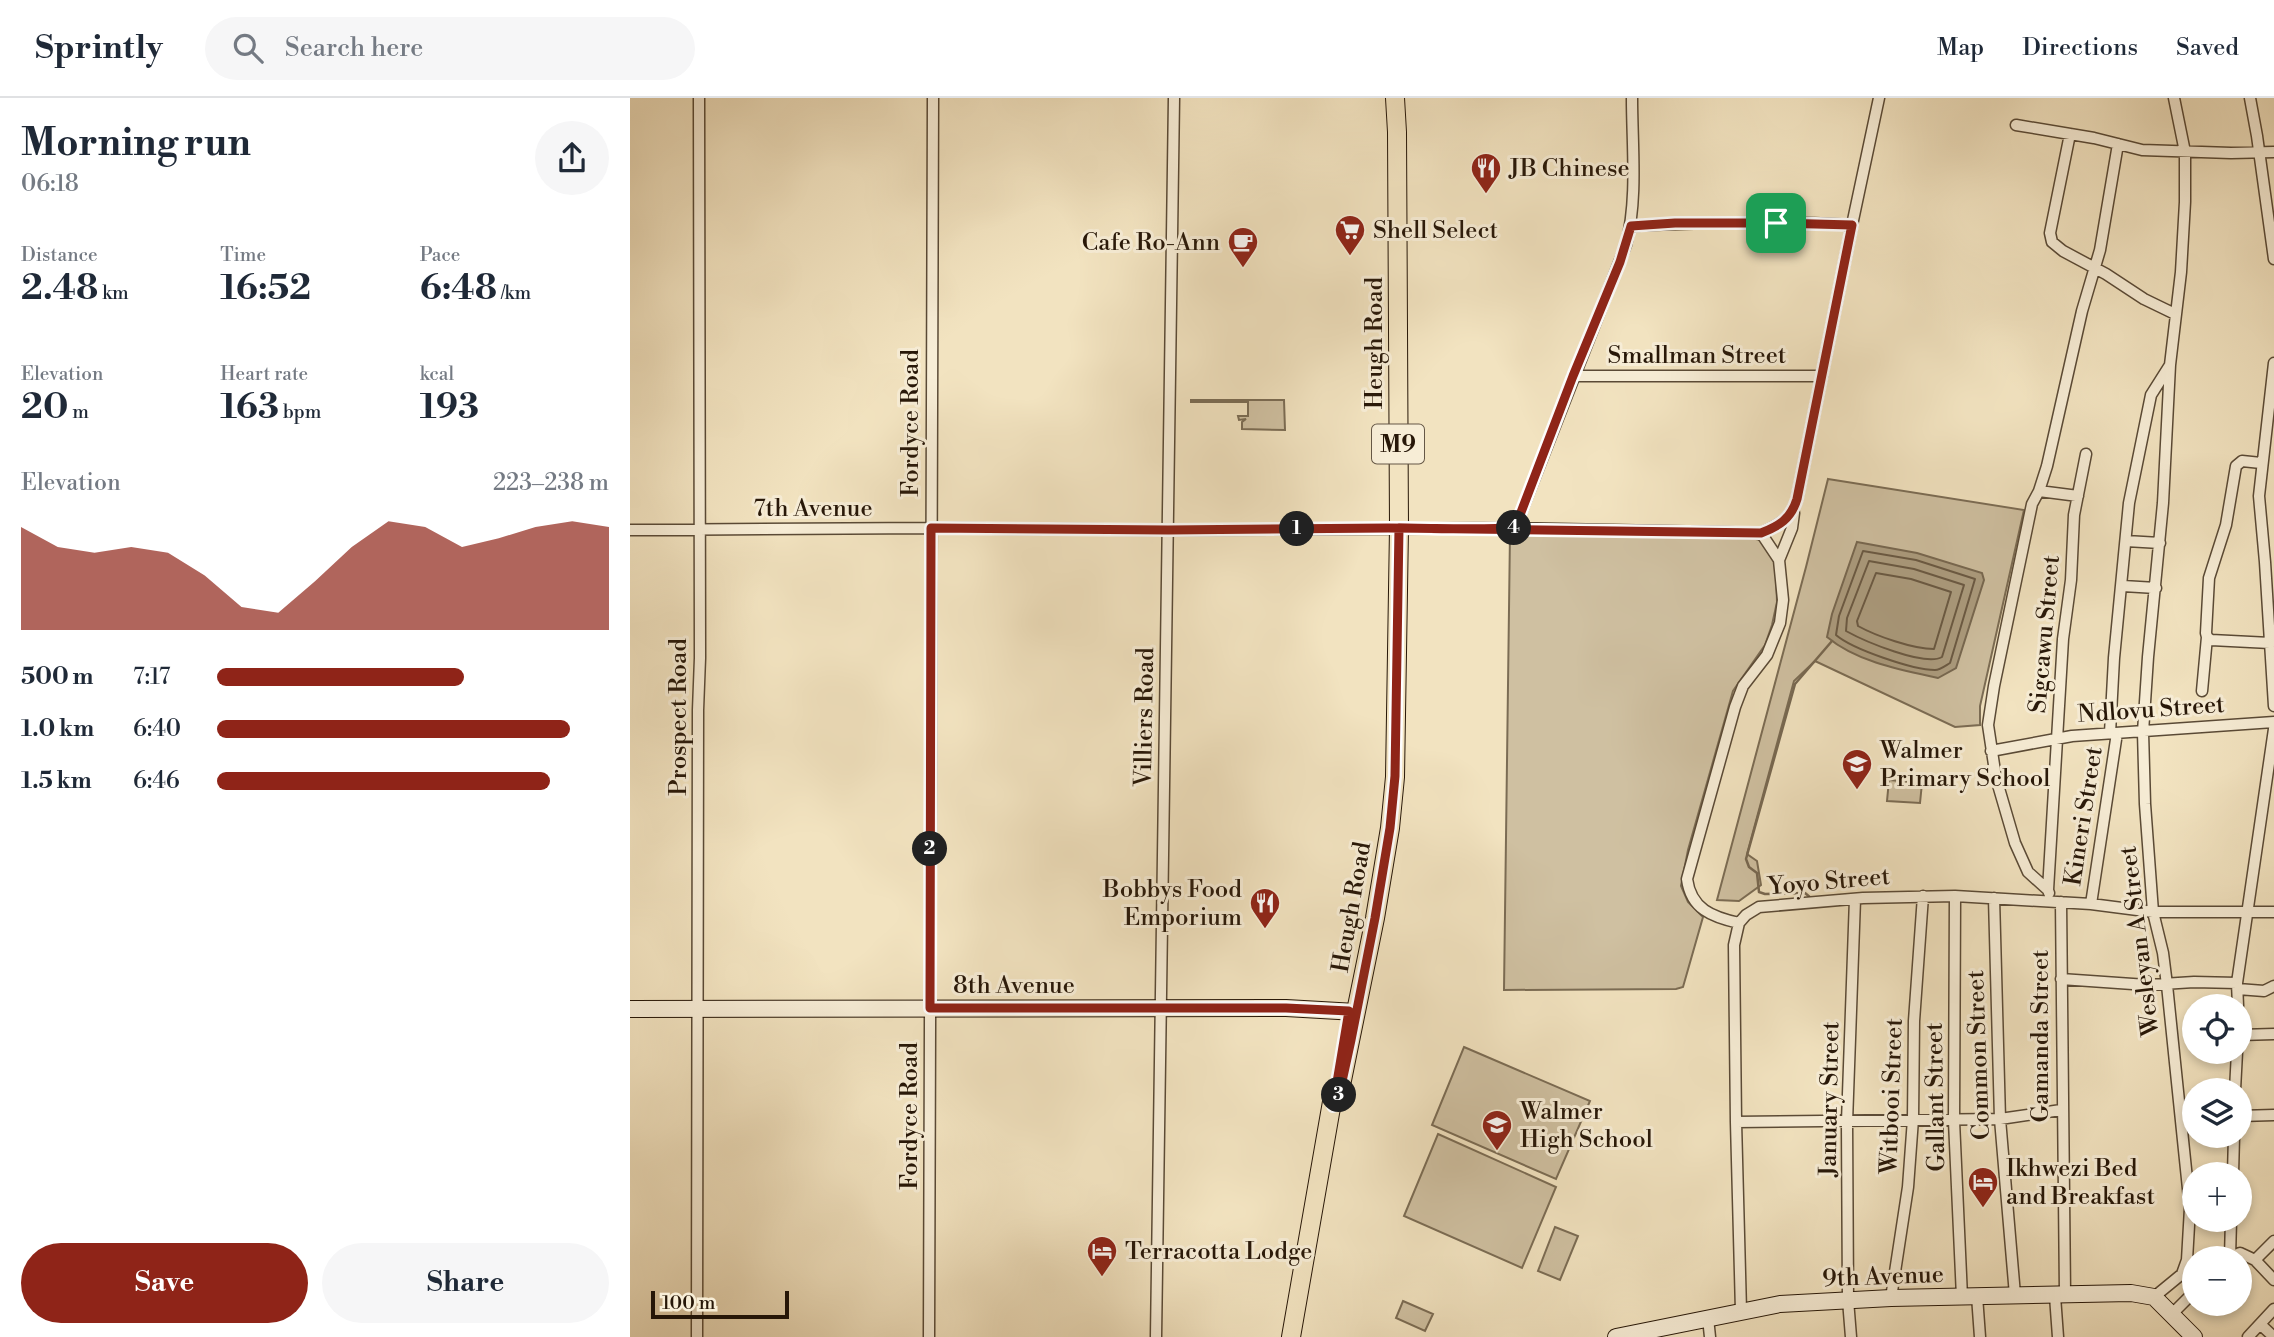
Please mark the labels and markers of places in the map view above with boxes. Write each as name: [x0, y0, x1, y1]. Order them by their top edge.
restaurant icon: JB Chinese: [1469, 151, 1503, 195]
place label: JB Chinese: [1508, 154, 1630, 184]
pin: [1746, 193, 1806, 253]
supermarket icon: Shell Select: [1333, 213, 1367, 257]
place label: Shell Select: [1373, 216, 1499, 246]
cafe icon: Cafe Ro-Ann: [1226, 225, 1260, 269]
place label: Cafe Ro-Ann: [1082, 228, 1220, 258]
pin: 4: [1496, 510, 1532, 546]
pin: 1: [1280, 512, 1314, 546]
place label: Walmer Primary School: [1879, 736, 2050, 794]
school or university icon: Walmer Primary School: [1840, 747, 1874, 791]
pin: 2: [912, 832, 948, 866]
place label: Bobbys Food Emporium: [1102, 875, 1242, 933]
restaurant icon: Bobbys Food Emporium: [1248, 886, 1282, 930]
pin: 3: [1322, 1077, 1356, 1112]
place label: Walmer High School: [1519, 1097, 1653, 1155]
school or university icon: Walmer High School: [1480, 1108, 1514, 1152]
place label: Ikhwezi Bed and Breakfast: [2006, 1154, 2155, 1212]
hotel icon: Ikhwezi Bed and Breakfast: [1966, 1165, 2000, 1209]
hotel icon: Terracotta Lodge: [1085, 1234, 1119, 1278]
place label: Terracotta Lodge: [1125, 1237, 1312, 1267]

